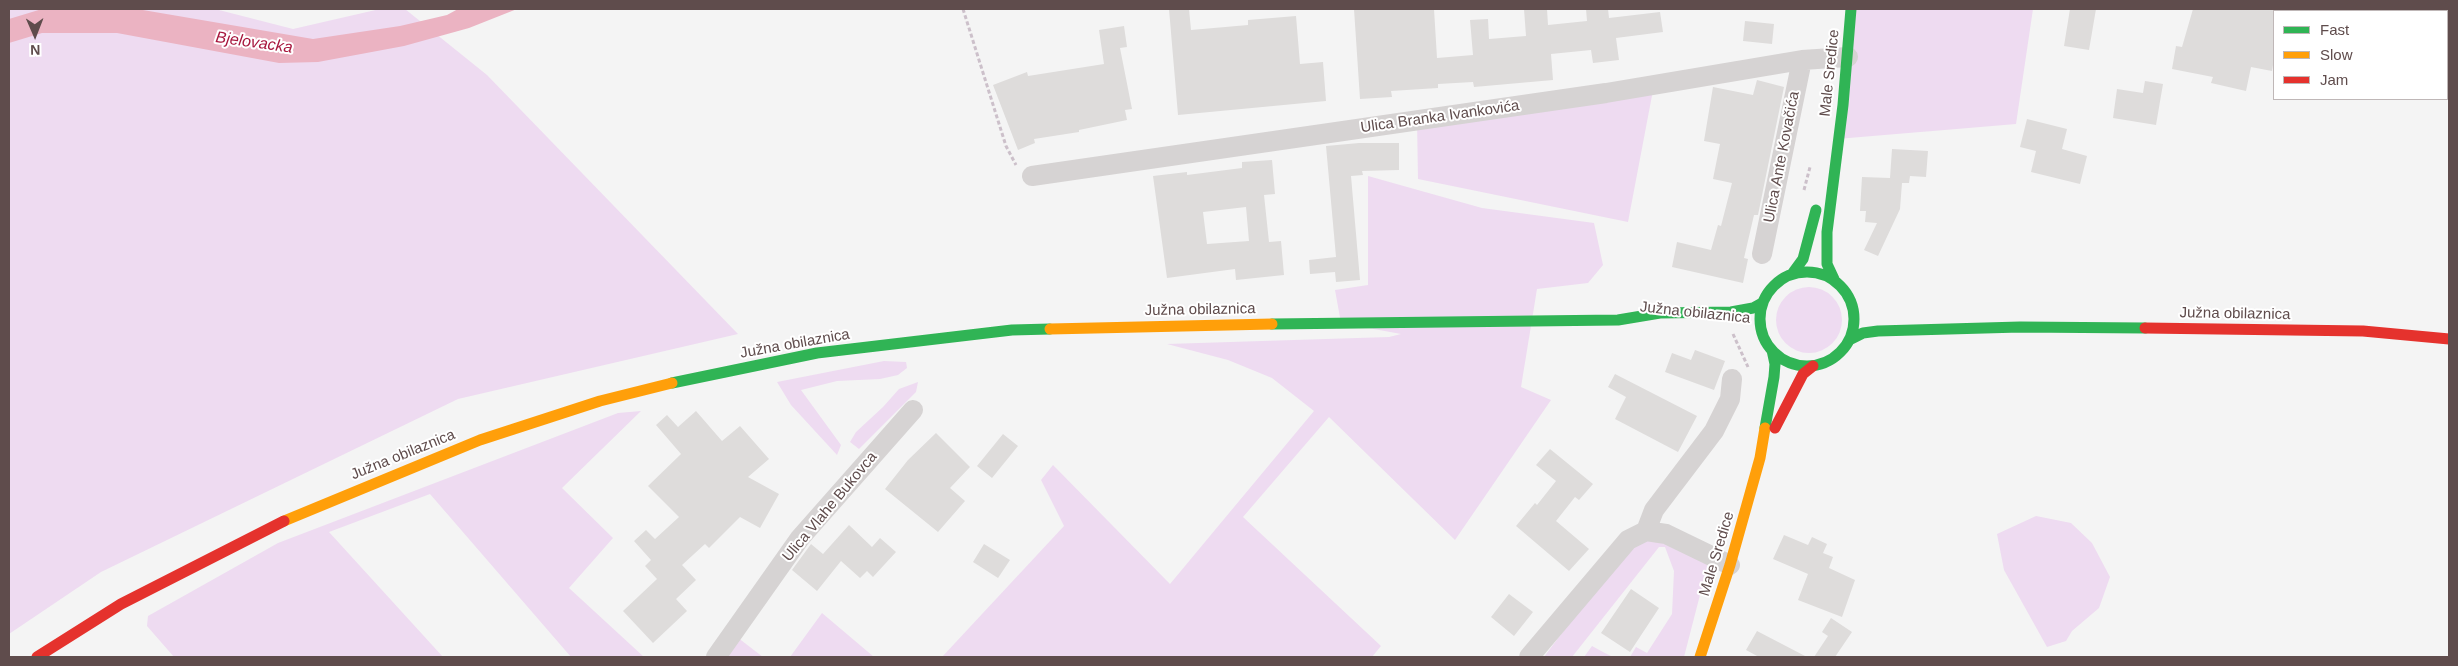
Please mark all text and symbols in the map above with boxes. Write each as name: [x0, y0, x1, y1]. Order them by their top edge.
north arrow: [10, 10, 60, 60]
legend: [2273, 10, 2448, 100]
text: Fast: [2320, 21, 2349, 38]
water label: Bjelovacka: [214, 28, 294, 58]
street label: Male Sredice: [1816, 29, 1844, 117]
text: N: [30, 42, 40, 58]
text: Slow: [2320, 46, 2353, 63]
text: Jam: [2320, 71, 2348, 88]
street label: Ulica Ante Kovačića: [1760, 90, 1804, 224]
street label: Ulica Branka Ivankovića: [1359, 97, 1521, 137]
street label: Južna obilaznica: [1639, 298, 1751, 328]
street label: Južna obilaznica: [1144, 300, 1256, 320]
street label: Južna obilaznica: [2179, 304, 2291, 324]
street label: Južna obilaznica: [739, 326, 851, 362]
street label: Južna obilaznica: [348, 426, 458, 484]
street label: Ulica Vlahe Bukovca: [779, 449, 881, 565]
street label: Male Sredice: [1696, 510, 1738, 598]

